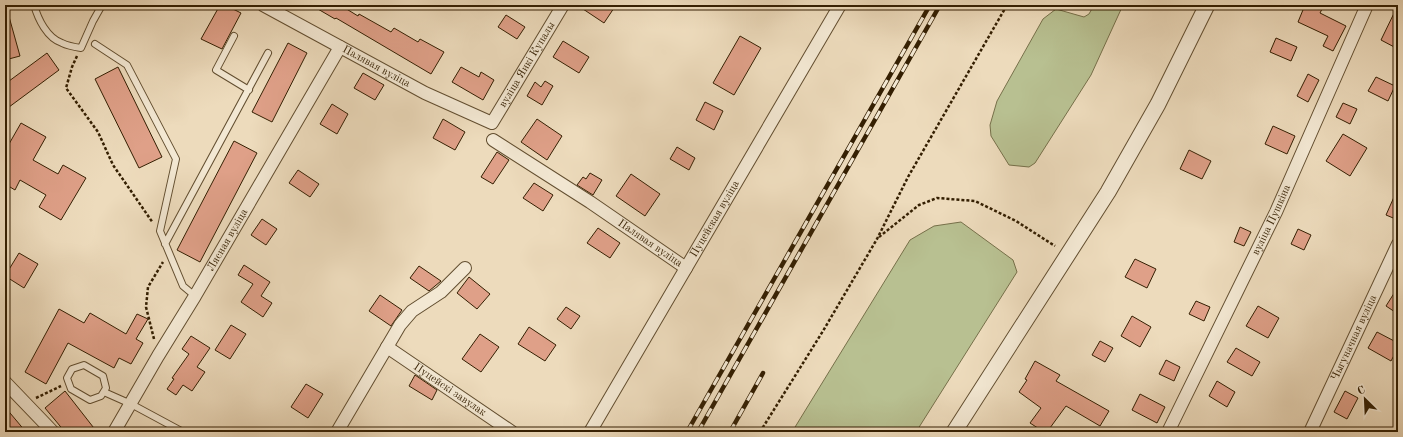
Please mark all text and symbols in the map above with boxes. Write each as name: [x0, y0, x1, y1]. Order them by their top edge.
street label: вуліца Янкі Купалы: [497, 20, 557, 109]
street label: Палявая вуліца: [341, 44, 413, 90]
street label: Пуцейская вуліца: [688, 178, 742, 259]
street label: вуліца Пушкіна: [1250, 183, 1293, 257]
street label: Лясная вуліца: [205, 207, 250, 273]
street label: Палявая вуліца: [616, 217, 685, 270]
street label: Чыгуначная вуліца: [1329, 293, 1379, 382]
street label: Пуцейскі завулак: [412, 361, 489, 418]
north arrow: [1345, 379, 1385, 419]
text: С: [1356, 385, 1367, 398]

